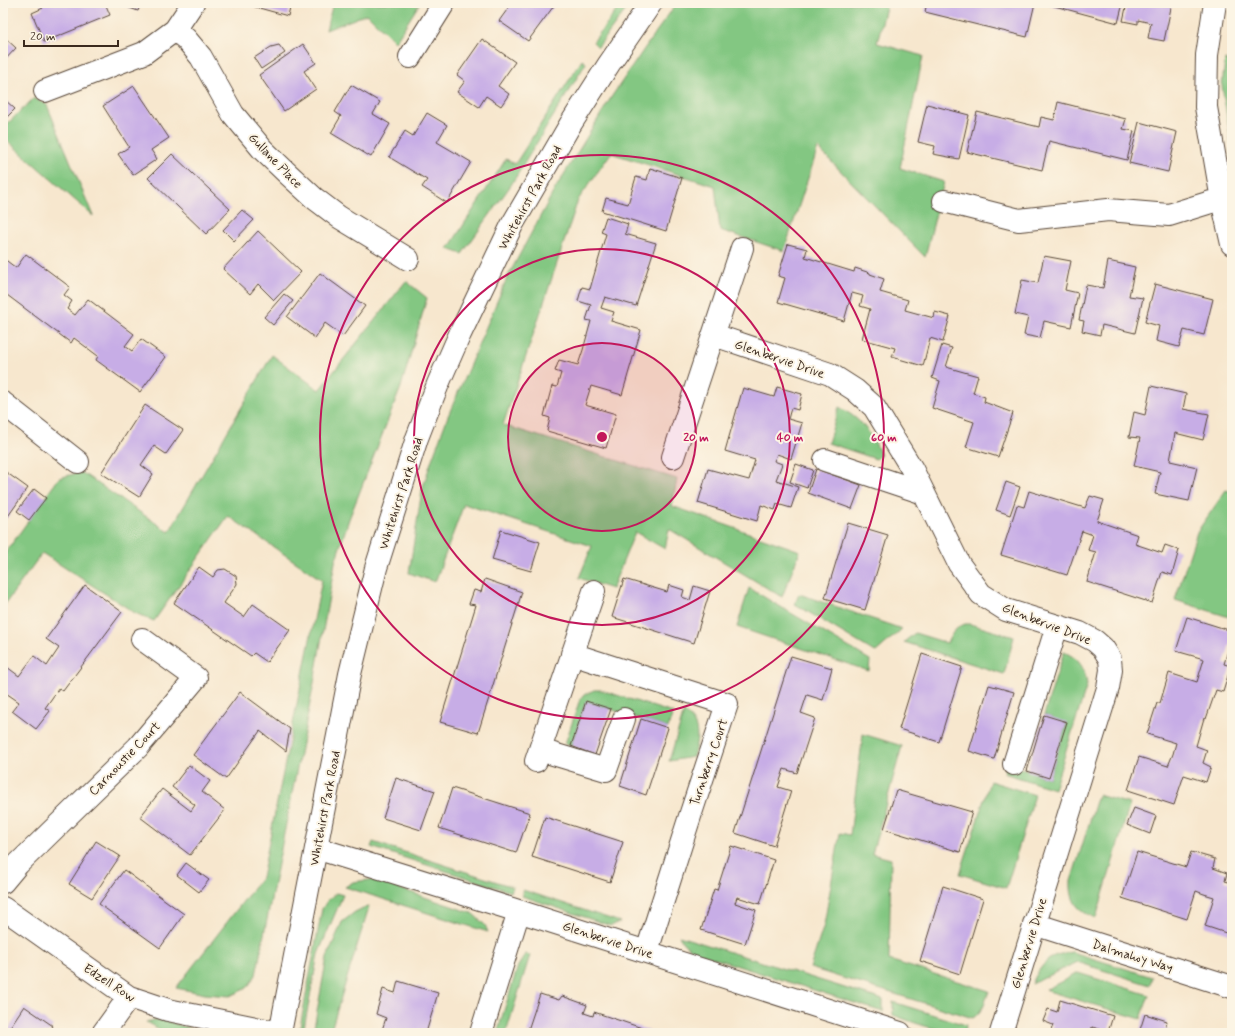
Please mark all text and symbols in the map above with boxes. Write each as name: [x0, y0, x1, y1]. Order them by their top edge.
scale bar: [24, 22, 118, 48]
text: 20 m: [30, 29, 56, 45]
street label: Gullane Place: [244, 130, 306, 193]
street label: Whitehirst Park Road: [495, 142, 566, 253]
street label: Glenbervie Drive: [732, 336, 827, 383]
centre of rings: [595, 430, 609, 444]
text: 20 m: [683, 430, 709, 446]
text: 40 m: [777, 430, 804, 446]
text: 60 m: [871, 430, 897, 446]
street label: Whitehirst Park Road: [375, 435, 428, 552]
street label: Glenbervie Drive: [999, 600, 1093, 649]
street label: Turnberry Court: [687, 717, 732, 808]
street label: Carnoustie Court: [85, 718, 165, 800]
street label: Whitehirst Park Road: [306, 749, 345, 867]
street label: Glenbervie Drive: [1008, 896, 1051, 991]
street label: Glenbervie Drive: [560, 918, 655, 963]
street label: Dalmahoy Way: [1090, 936, 1175, 977]
street label: Edzell Row: [80, 960, 139, 1006]

